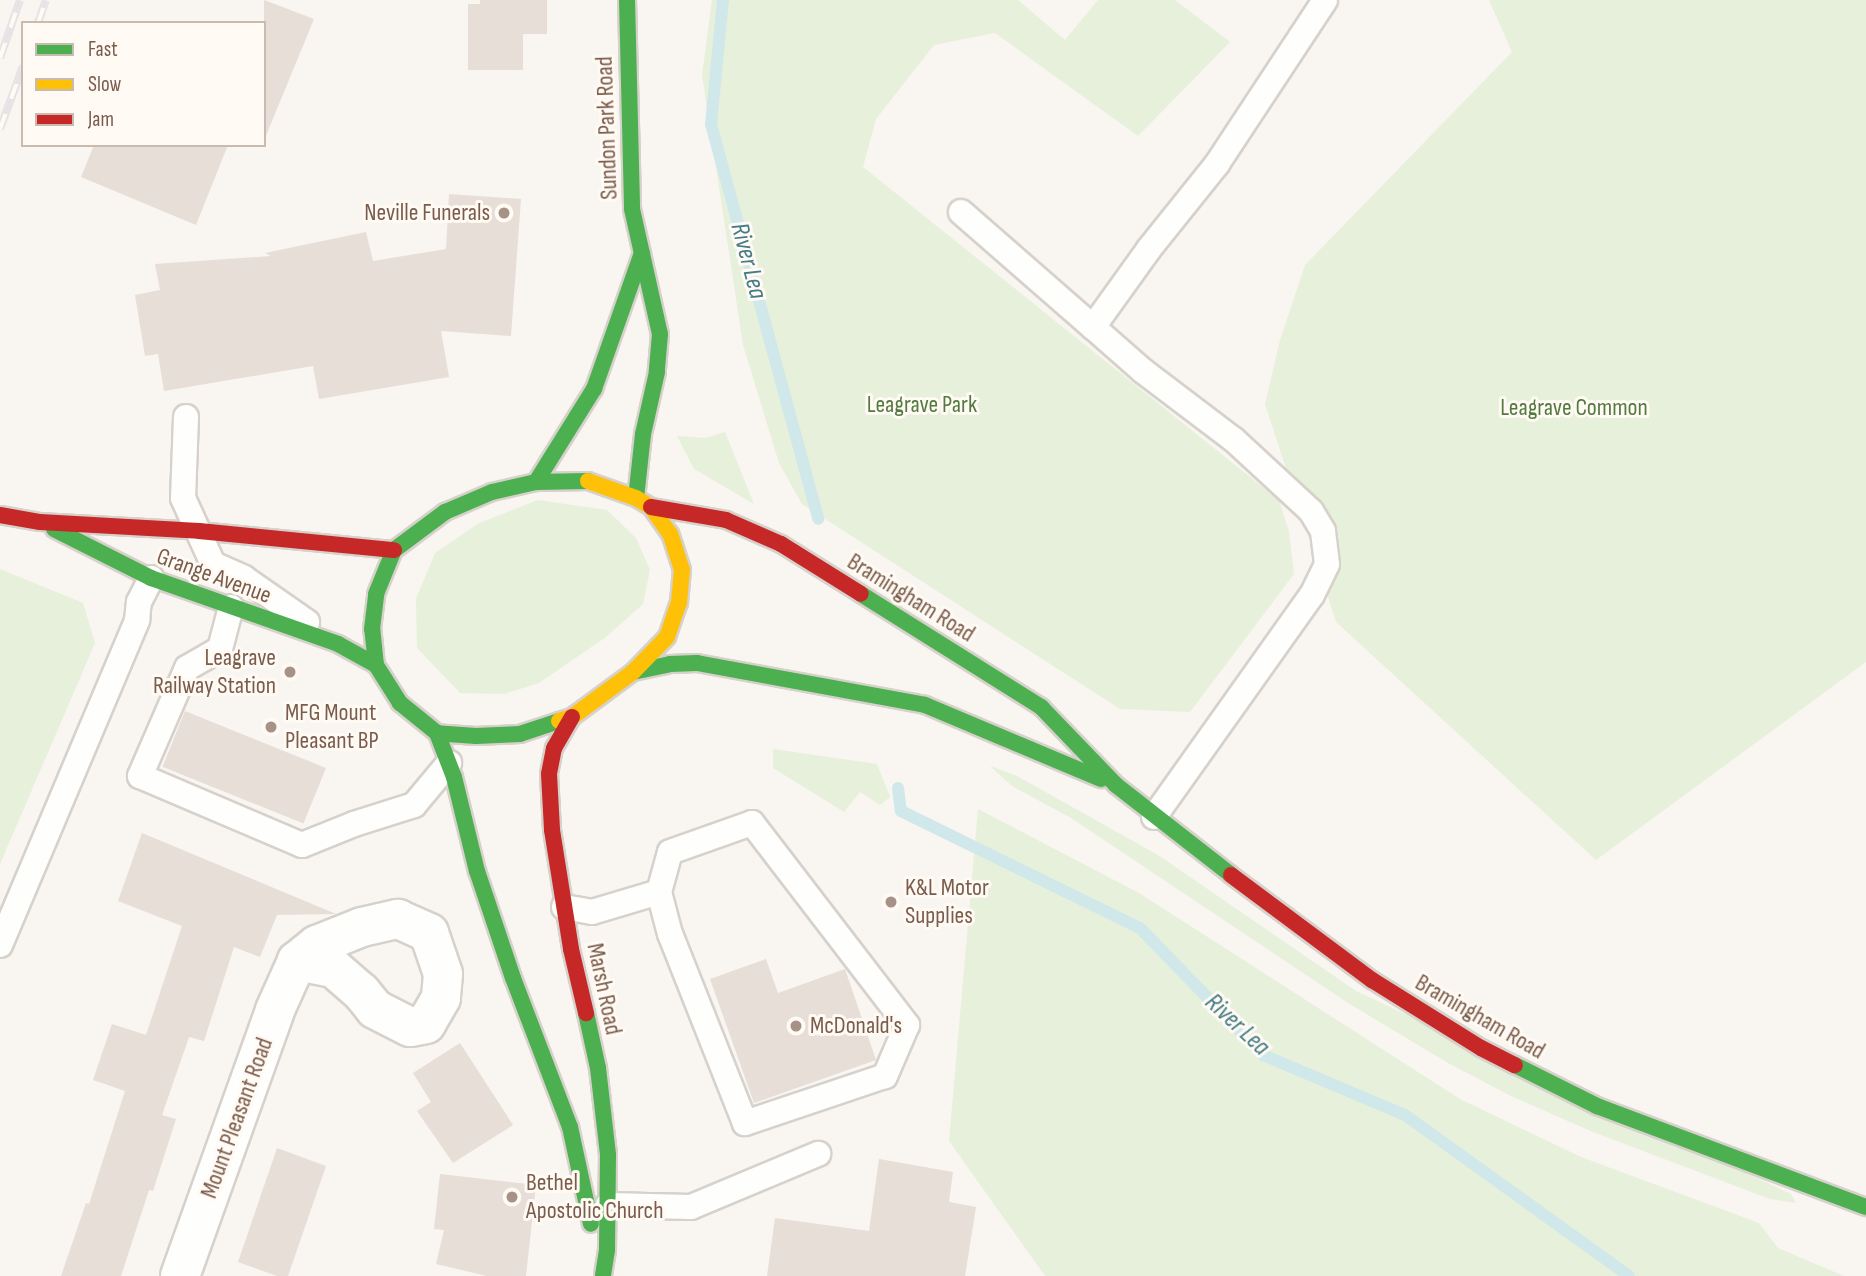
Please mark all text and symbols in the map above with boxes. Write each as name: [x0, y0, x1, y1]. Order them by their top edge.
legend: [21, 21, 266, 147]
text: Fast: [88, 37, 118, 62]
street label: Sundon Park Road: [590, 56, 624, 200]
text: Slow: [88, 72, 121, 97]
text: Jam: [88, 107, 114, 132]
place label: Neville Funerals: [364, 199, 490, 227]
marker: Neville Funerals: [496, 205, 512, 221]
water label: River Lea: [723, 220, 773, 302]
park label: Leagrave Park: [867, 391, 977, 419]
park label: Leagrave Common: [1500, 394, 1648, 422]
street label: Grange Avenue: [153, 542, 275, 610]
street label: Bramingham Road: [842, 547, 980, 649]
place label: Leagrave Railway Station: [153, 644, 276, 700]
marker: Leagrave Railway Station: [282, 664, 298, 680]
place label: MFG Mount Pleasant BP: [285, 699, 379, 755]
marker: MFG Mount Pleasant BP: [263, 719, 279, 735]
place label: K&L Motor Supplies: [905, 874, 989, 930]
marker: K&L Motor Supplies: [883, 894, 899, 910]
street label: Marsh Road: [580, 941, 628, 1037]
street label: Bramingham Road: [1410, 968, 1550, 1066]
water label: River Lea: [1198, 987, 1276, 1063]
place label: McDonald's: [810, 1012, 902, 1040]
marker: McDonald's: [788, 1018, 804, 1034]
street label: Mount Pleasant Road: [195, 1034, 279, 1202]
place label: Bethel Apostolic Church: [526, 1169, 663, 1225]
marker: Bethel Apostolic Church: [504, 1189, 520, 1205]

